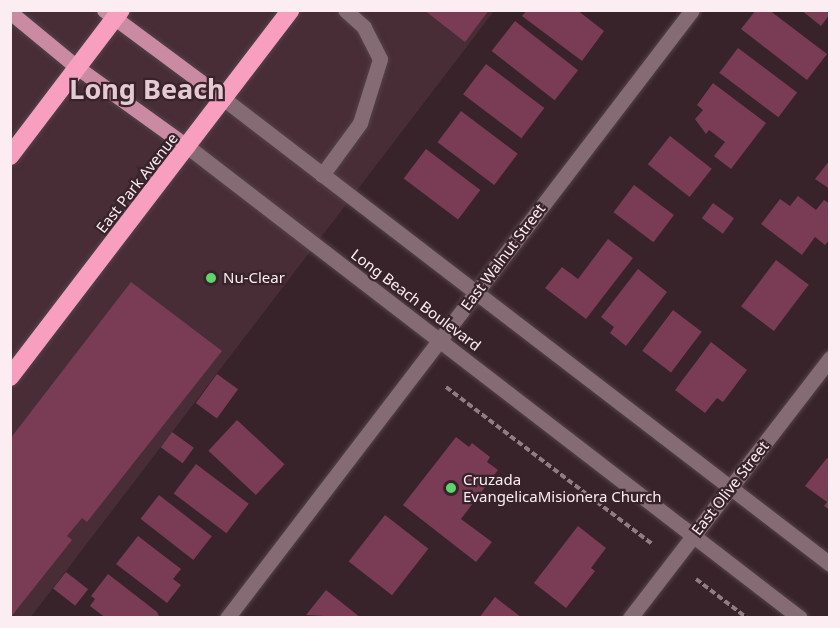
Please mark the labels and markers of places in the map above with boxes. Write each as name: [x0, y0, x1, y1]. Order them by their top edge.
place label: Nu-Clear: [223, 269, 285, 287]
marker: Nu-Clear: [204, 271, 218, 285]
place label: Cruzada EvangelicaMisionera Church: [463, 470, 662, 505]
marker: Cruzada EvangelicaMisionera Church: [444, 481, 458, 495]

